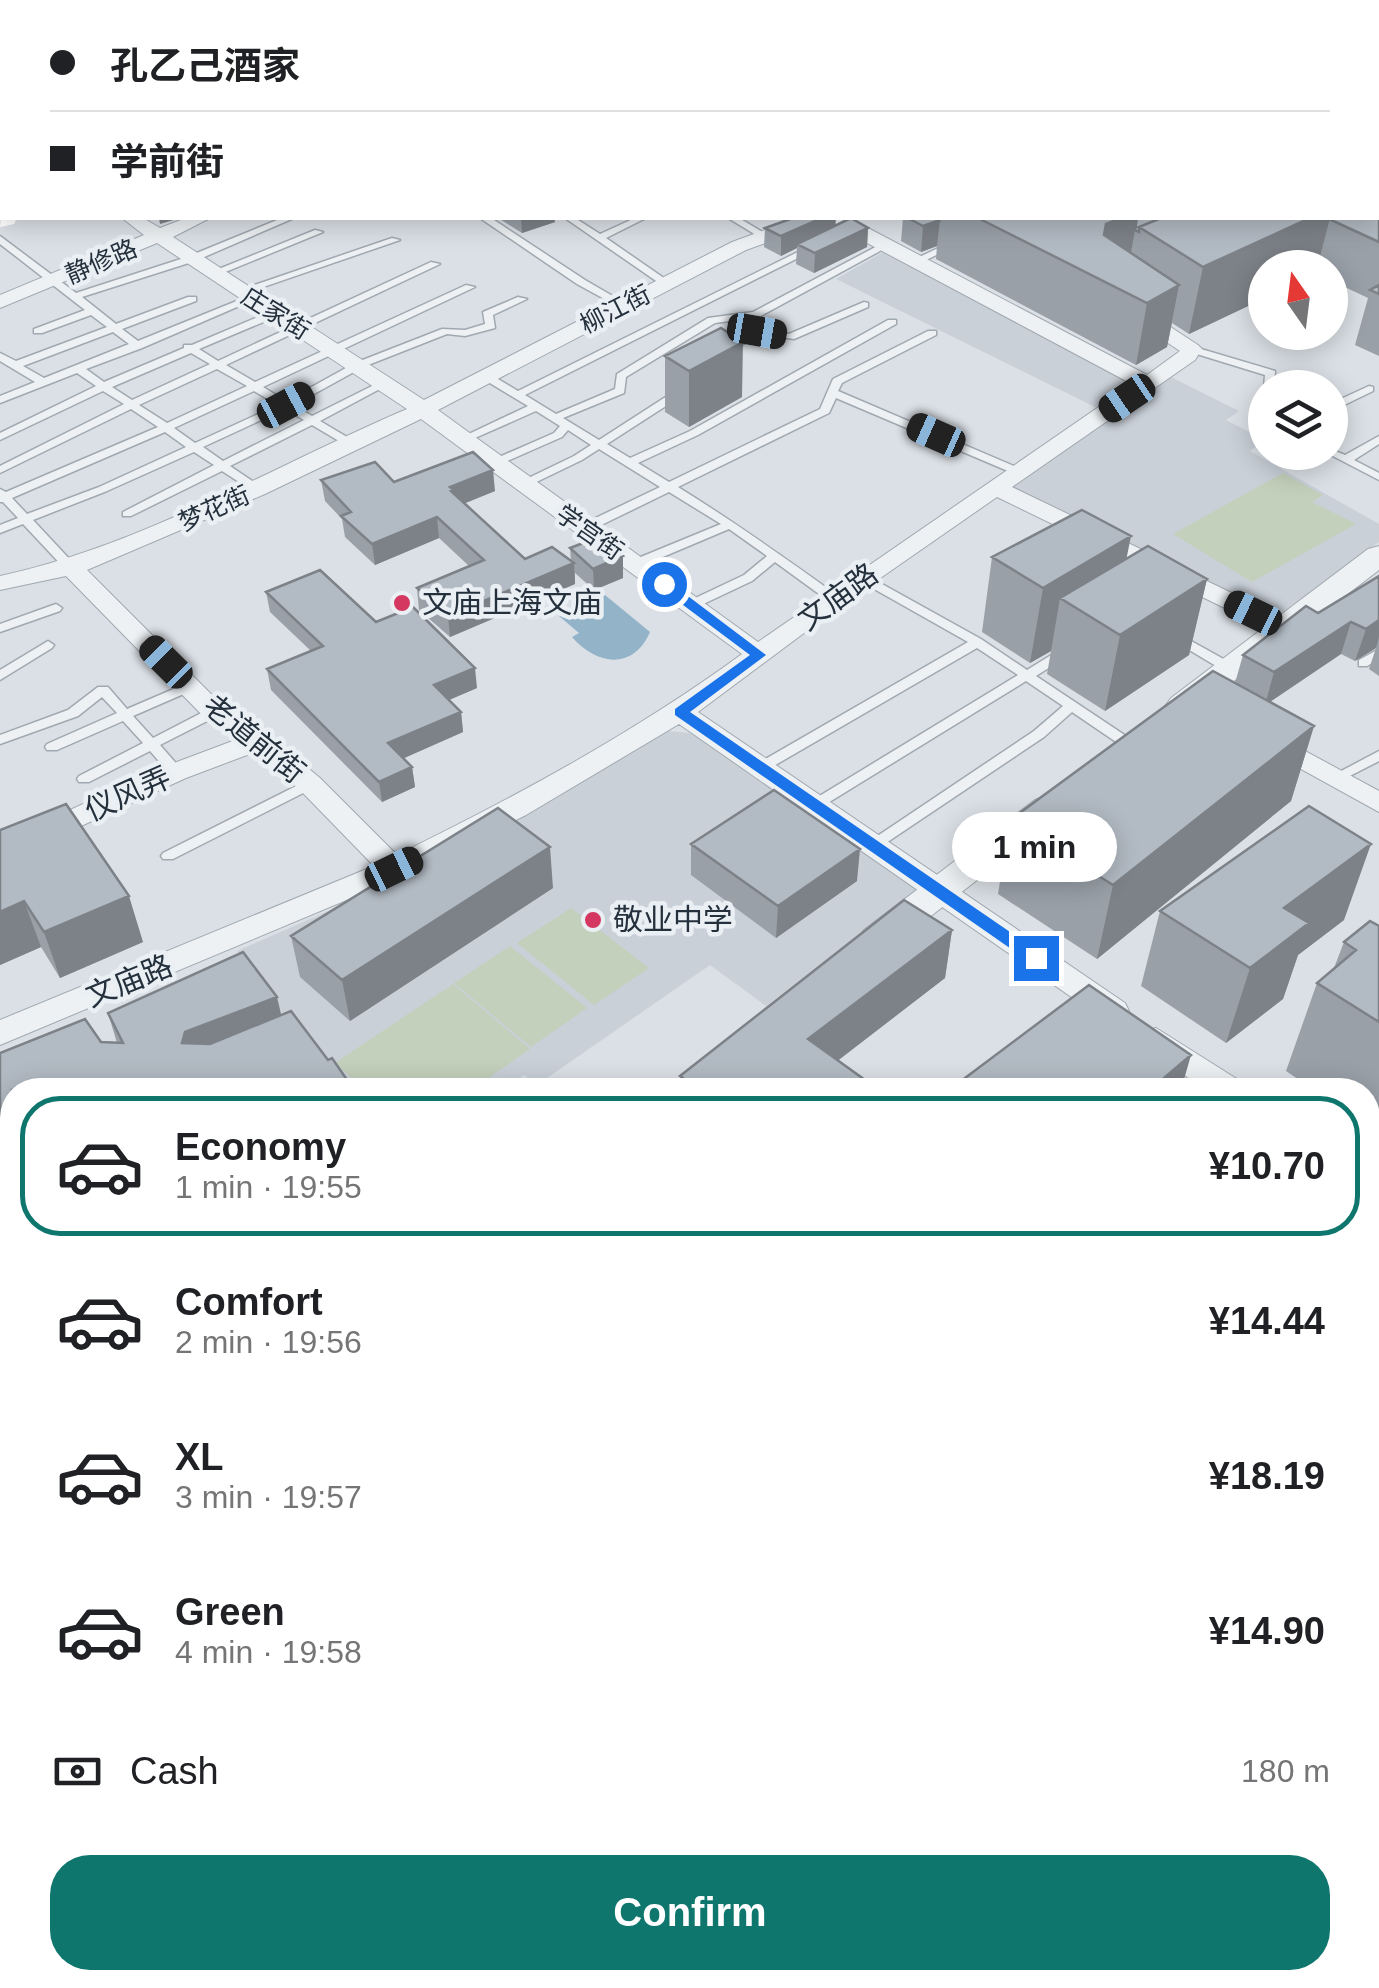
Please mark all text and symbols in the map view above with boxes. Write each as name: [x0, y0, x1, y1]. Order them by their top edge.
text: 孔乙己酒家: [110, 45, 300, 87]
text: 学前街: [110, 141, 224, 183]
street label: 静修路: [61, 233, 141, 289]
north arrow: [1248, 250, 1348, 350]
map controls: [1248, 250, 1348, 470]
street label: 柳江街: [575, 279, 655, 339]
street label: 庄家街: [237, 281, 315, 345]
car: [725, 311, 789, 351]
car: [1094, 369, 1160, 427]
button: layers: [1248, 370, 1348, 470]
car: [252, 378, 320, 432]
car: [902, 409, 970, 461]
street label: 梦花街: [174, 480, 254, 536]
street label: 学宫街: [551, 499, 629, 565]
street label: 文庙路: [792, 557, 884, 636]
route start: [642, 562, 687, 607]
place label: 文庙上海文庙: [422, 586, 602, 619]
car: [1219, 586, 1287, 640]
marker: 文庙上海文庙: [391, 592, 413, 614]
car: [134, 630, 198, 694]
street label: 老道前街: [197, 688, 311, 789]
street label: 仪风弄: [80, 760, 176, 827]
callout: 1 min: [954, 813, 1118, 883]
text: 1 min: [993, 829, 1076, 865]
car: [360, 842, 428, 896]
place label: 敬业中学: [613, 903, 733, 936]
marker: 敬业中学: [582, 909, 604, 931]
route end: [1014, 936, 1059, 981]
street label: 文庙路: [81, 948, 177, 1013]
icon: car: [55, 1121, 145, 1211]
text: Economy: [175, 1126, 346, 1168]
text: ¥10.70: [1209, 1145, 1325, 1187]
text: 1 min · 19:55: [175, 1169, 362, 1205]
icon: car: [55, 1276, 145, 1366]
text: Comfort: [175, 1281, 323, 1323]
text: ¥14.44: [1209, 1300, 1325, 1342]
text: 2 min · 19:56: [175, 1324, 362, 1360]
icon: car: [55, 1431, 145, 1521]
text: XL: [175, 1436, 224, 1478]
text: ¥18.19: [1209, 1455, 1325, 1497]
text: 3 min · 19:57: [175, 1479, 362, 1515]
icon: car: [55, 1586, 145, 1676]
text: Green: [175, 1591, 285, 1633]
text: ¥14.90: [1209, 1610, 1325, 1652]
text: 4 min · 19:58: [175, 1634, 362, 1670]
icon: cash: [50, 1744, 105, 1799]
text: Cash: [130, 1750, 219, 1792]
text: 180 m: [1241, 1753, 1330, 1789]
button: Confirm: [50, 1855, 1330, 1970]

